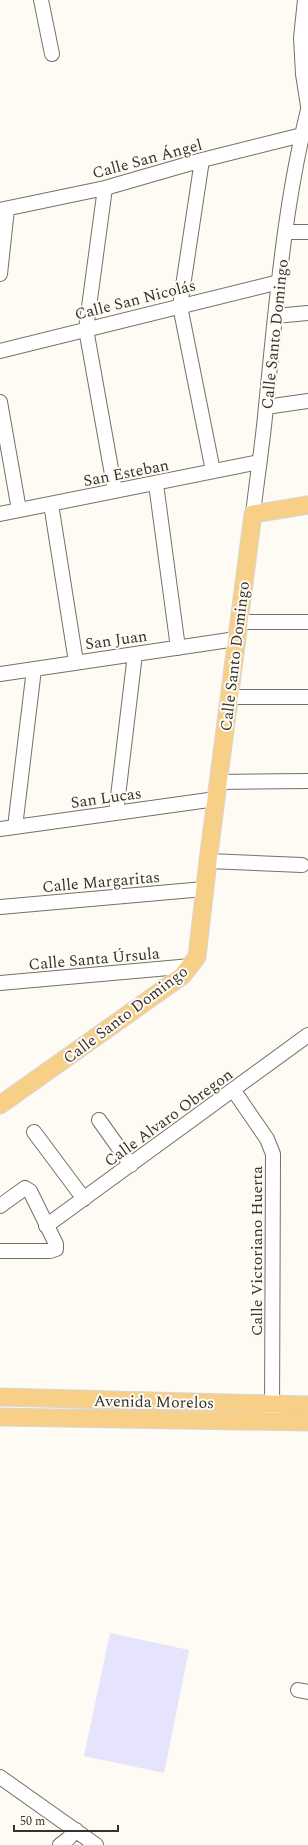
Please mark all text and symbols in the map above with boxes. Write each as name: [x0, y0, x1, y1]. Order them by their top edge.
street label: Calle San Ángel: [90, 133, 205, 185]
street label: Calle Santo Domingo: [255, 258, 295, 410]
street label: Calle San Nicolás: [72, 273, 198, 327]
street label: San Esteban: [81, 453, 171, 493]
street label: Calle Santo Domingo: [214, 580, 256, 732]
street label: San Juan: [84, 624, 149, 656]
street label: San Lucas: [69, 781, 143, 815]
street label: Calle Margaritas: [41, 865, 161, 899]
street label: Calle Santa Úrsula: [28, 941, 161, 977]
street label: Calle Santo Domingo: [58, 960, 193, 1070]
street label: Calle Alvaro Obregon: [99, 1063, 238, 1173]
street label: Calle Victoriano Huerta: [245, 1166, 269, 1336]
street label: Avenida Morelos: [94, 1389, 214, 1415]
scale bar: [14, 1807, 118, 1833]
text: 50 m: [20, 1812, 45, 1831]

